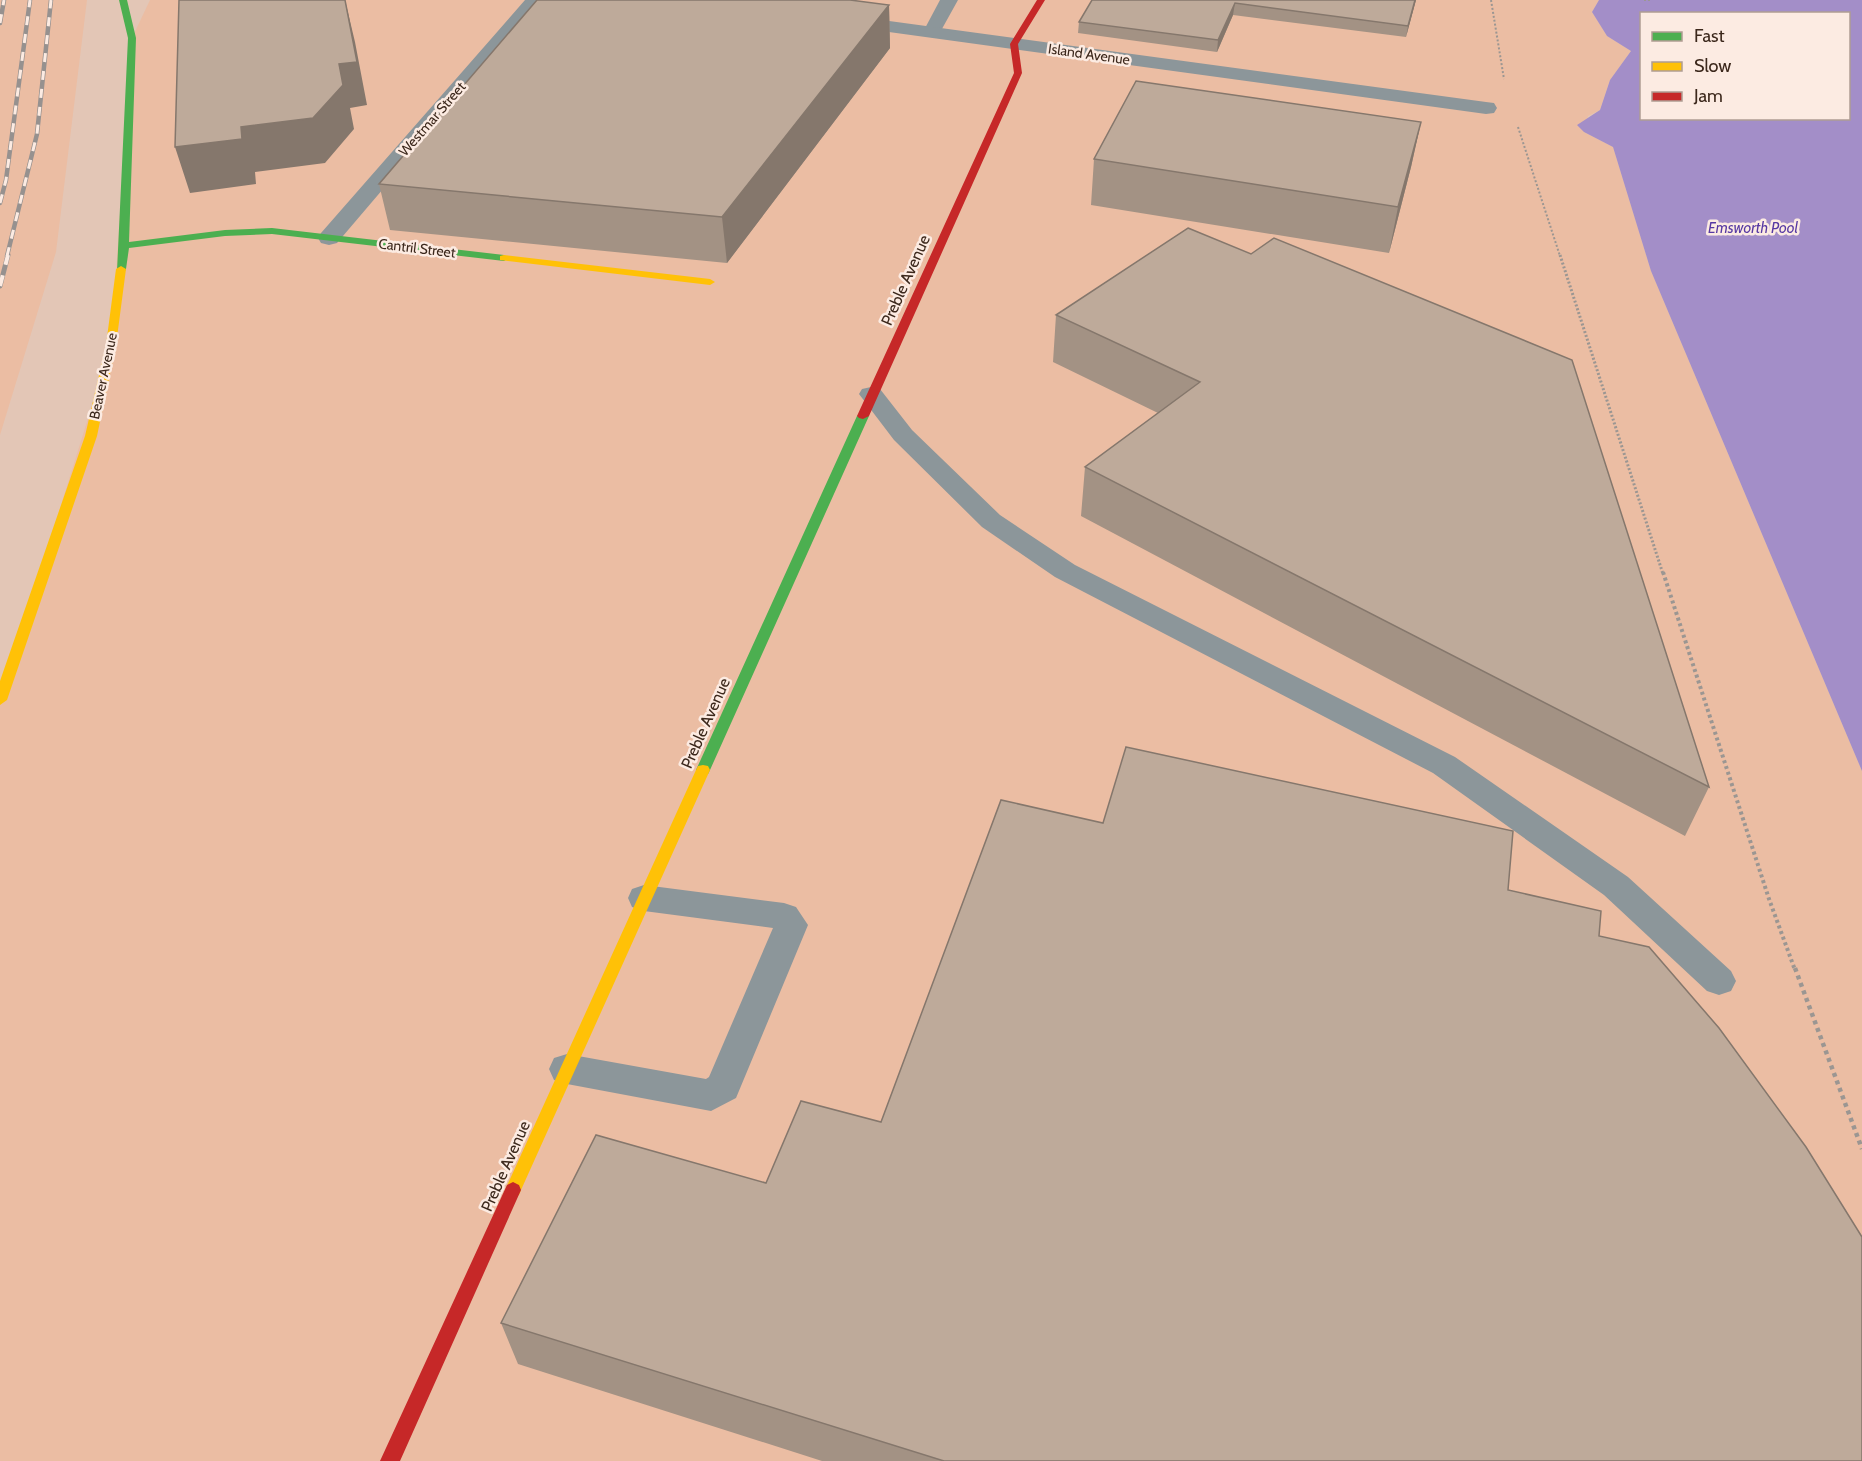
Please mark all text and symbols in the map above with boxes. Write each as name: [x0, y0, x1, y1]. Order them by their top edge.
legend: [1640, 12, 1850, 120]
text: Fast: [1694, 25, 1725, 47]
street label: Island Avenue: [1047, 39, 1131, 69]
text: Slow: [1694, 55, 1731, 77]
street label: Westmar Street: [395, 78, 469, 160]
text: Jam: [1693, 85, 1723, 107]
water label: Emsworth Pool: [1708, 219, 1798, 237]
street label: Preble Avenue: [877, 232, 934, 328]
street label: Cantril Street: [377, 234, 457, 262]
street label: Beaver Avenue: [85, 331, 121, 421]
street label: Preble Avenue: [677, 675, 734, 771]
street label: Preble Avenue: [477, 1118, 534, 1214]

